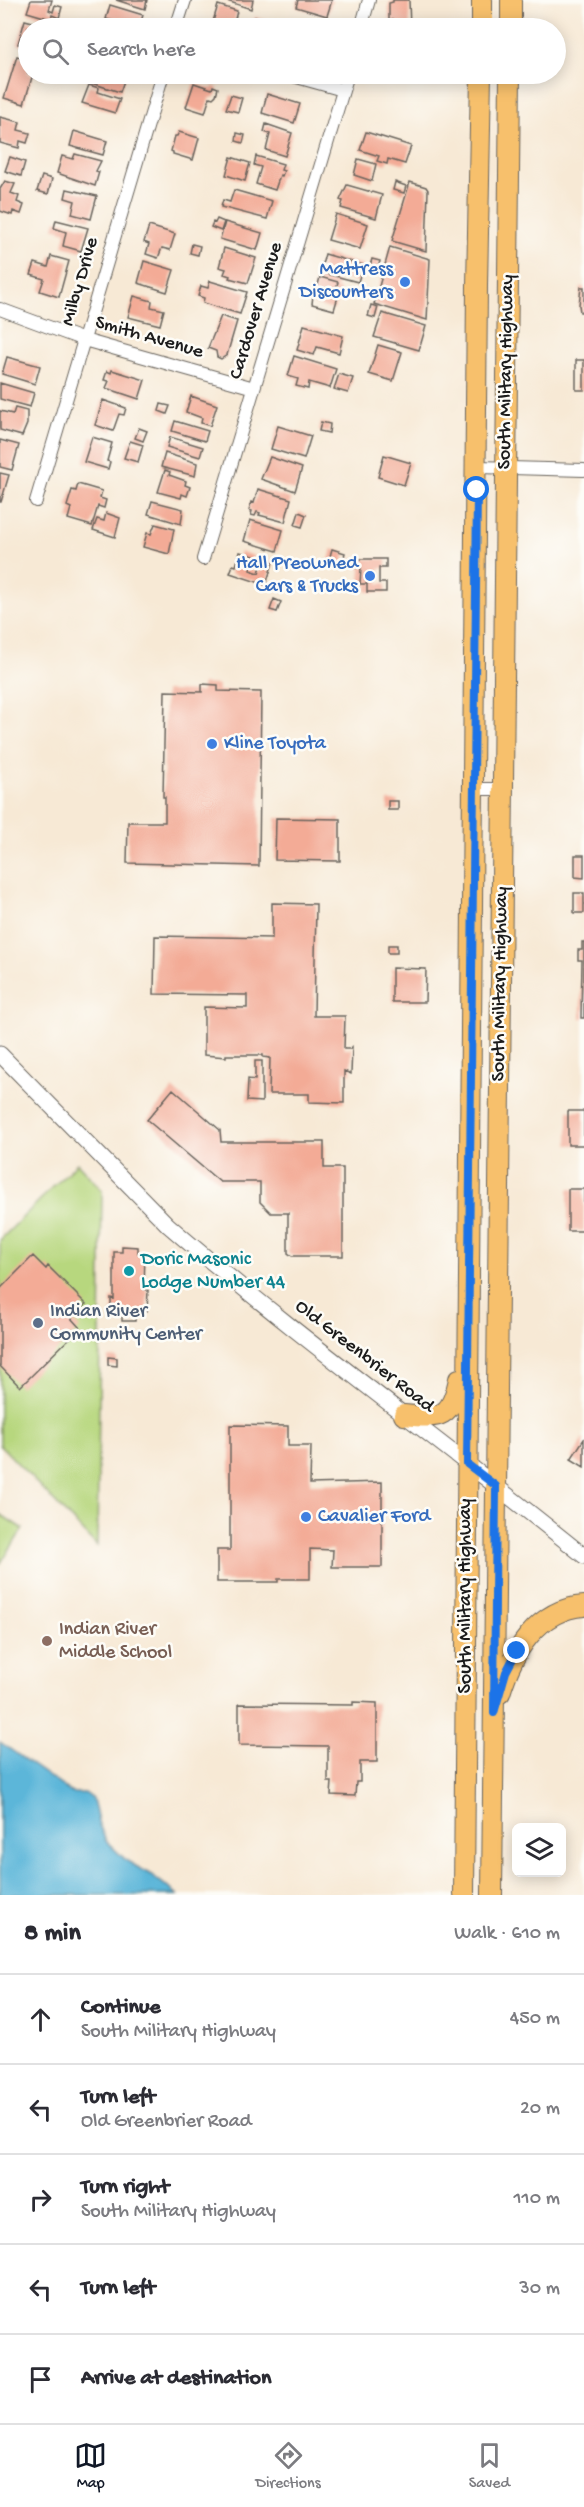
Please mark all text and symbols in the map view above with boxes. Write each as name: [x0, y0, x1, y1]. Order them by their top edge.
search box: [18, 18, 566, 84]
icon: search: [39, 35, 72, 68]
text: Search here: [87, 38, 195, 64]
street label: Milby Drive: [57, 234, 105, 329]
street label: Cardover Avenue: [225, 239, 289, 382]
place label: Mattress Discounters: [297, 259, 394, 305]
street label: South Military Highway: [494, 274, 520, 470]
marker: Mattress Discounters: [398, 275, 412, 289]
street label: Smith Avenue: [92, 312, 206, 365]
route start: [463, 476, 489, 502]
place label: Hall Preowned Cars & Trucks: [236, 553, 360, 599]
marker: Hall Preowned Cars & Trucks: [363, 569, 377, 583]
place label: Kline Toyota: [224, 733, 327, 756]
marker: Kline Toyota: [205, 737, 219, 751]
street label: South Military Highway: [488, 886, 514, 1082]
place label: Doric Masonic Lodge Number 44: [139, 1249, 286, 1295]
marker: Doric Masonic Lodge Number 44: [122, 1264, 136, 1278]
street label: Old Greenbrier Road: [290, 1295, 440, 1420]
place label: Indian River Community Center: [50, 1301, 204, 1347]
marker: Indian River Community Center: [31, 1316, 45, 1330]
street label: South Military Highway: [455, 1498, 478, 1693]
place label: Cavalier Ford: [318, 1506, 432, 1529]
marker: Cavalier Ford: [299, 1510, 313, 1524]
place label: Indian River Middle School: [59, 1619, 172, 1665]
marker: Indian River Middle School: [40, 1634, 54, 1648]
route end: [503, 1637, 529, 1663]
map controls: [512, 1823, 566, 1877]
button: layers: [512, 1823, 566, 1877]
text: 8 min: [24, 1919, 81, 1950]
text: Walk · 610 m: [454, 1923, 560, 1946]
text: Continue: [81, 1995, 161, 2021]
icon: ahead: [24, 2003, 57, 2036]
text: 450 m: [510, 2008, 560, 2031]
text: South Military Highway: [81, 2021, 276, 2044]
text: Turn left: [81, 2085, 155, 2111]
icon: left: [24, 2093, 57, 2126]
text: 20 m: [520, 2098, 560, 2121]
text: Old Greenbrier Road: [81, 2111, 252, 2134]
text: Turn right: [81, 2175, 169, 2201]
icon: right: [24, 2183, 57, 2216]
text: 110 m: [514, 2188, 560, 2211]
text: South Military Highway: [81, 2201, 276, 2224]
icon: left: [24, 2273, 57, 2306]
text: Turn left: [81, 2276, 155, 2302]
text: 30 m: [519, 2278, 560, 2301]
icon: arrive: [24, 2363, 57, 2396]
text: Arrive at destination: [81, 2366, 271, 2392]
tab: Map: [74, 2439, 107, 2494]
tab: Directions: [255, 2439, 321, 2494]
tab: Saved: [469, 2439, 510, 2494]

